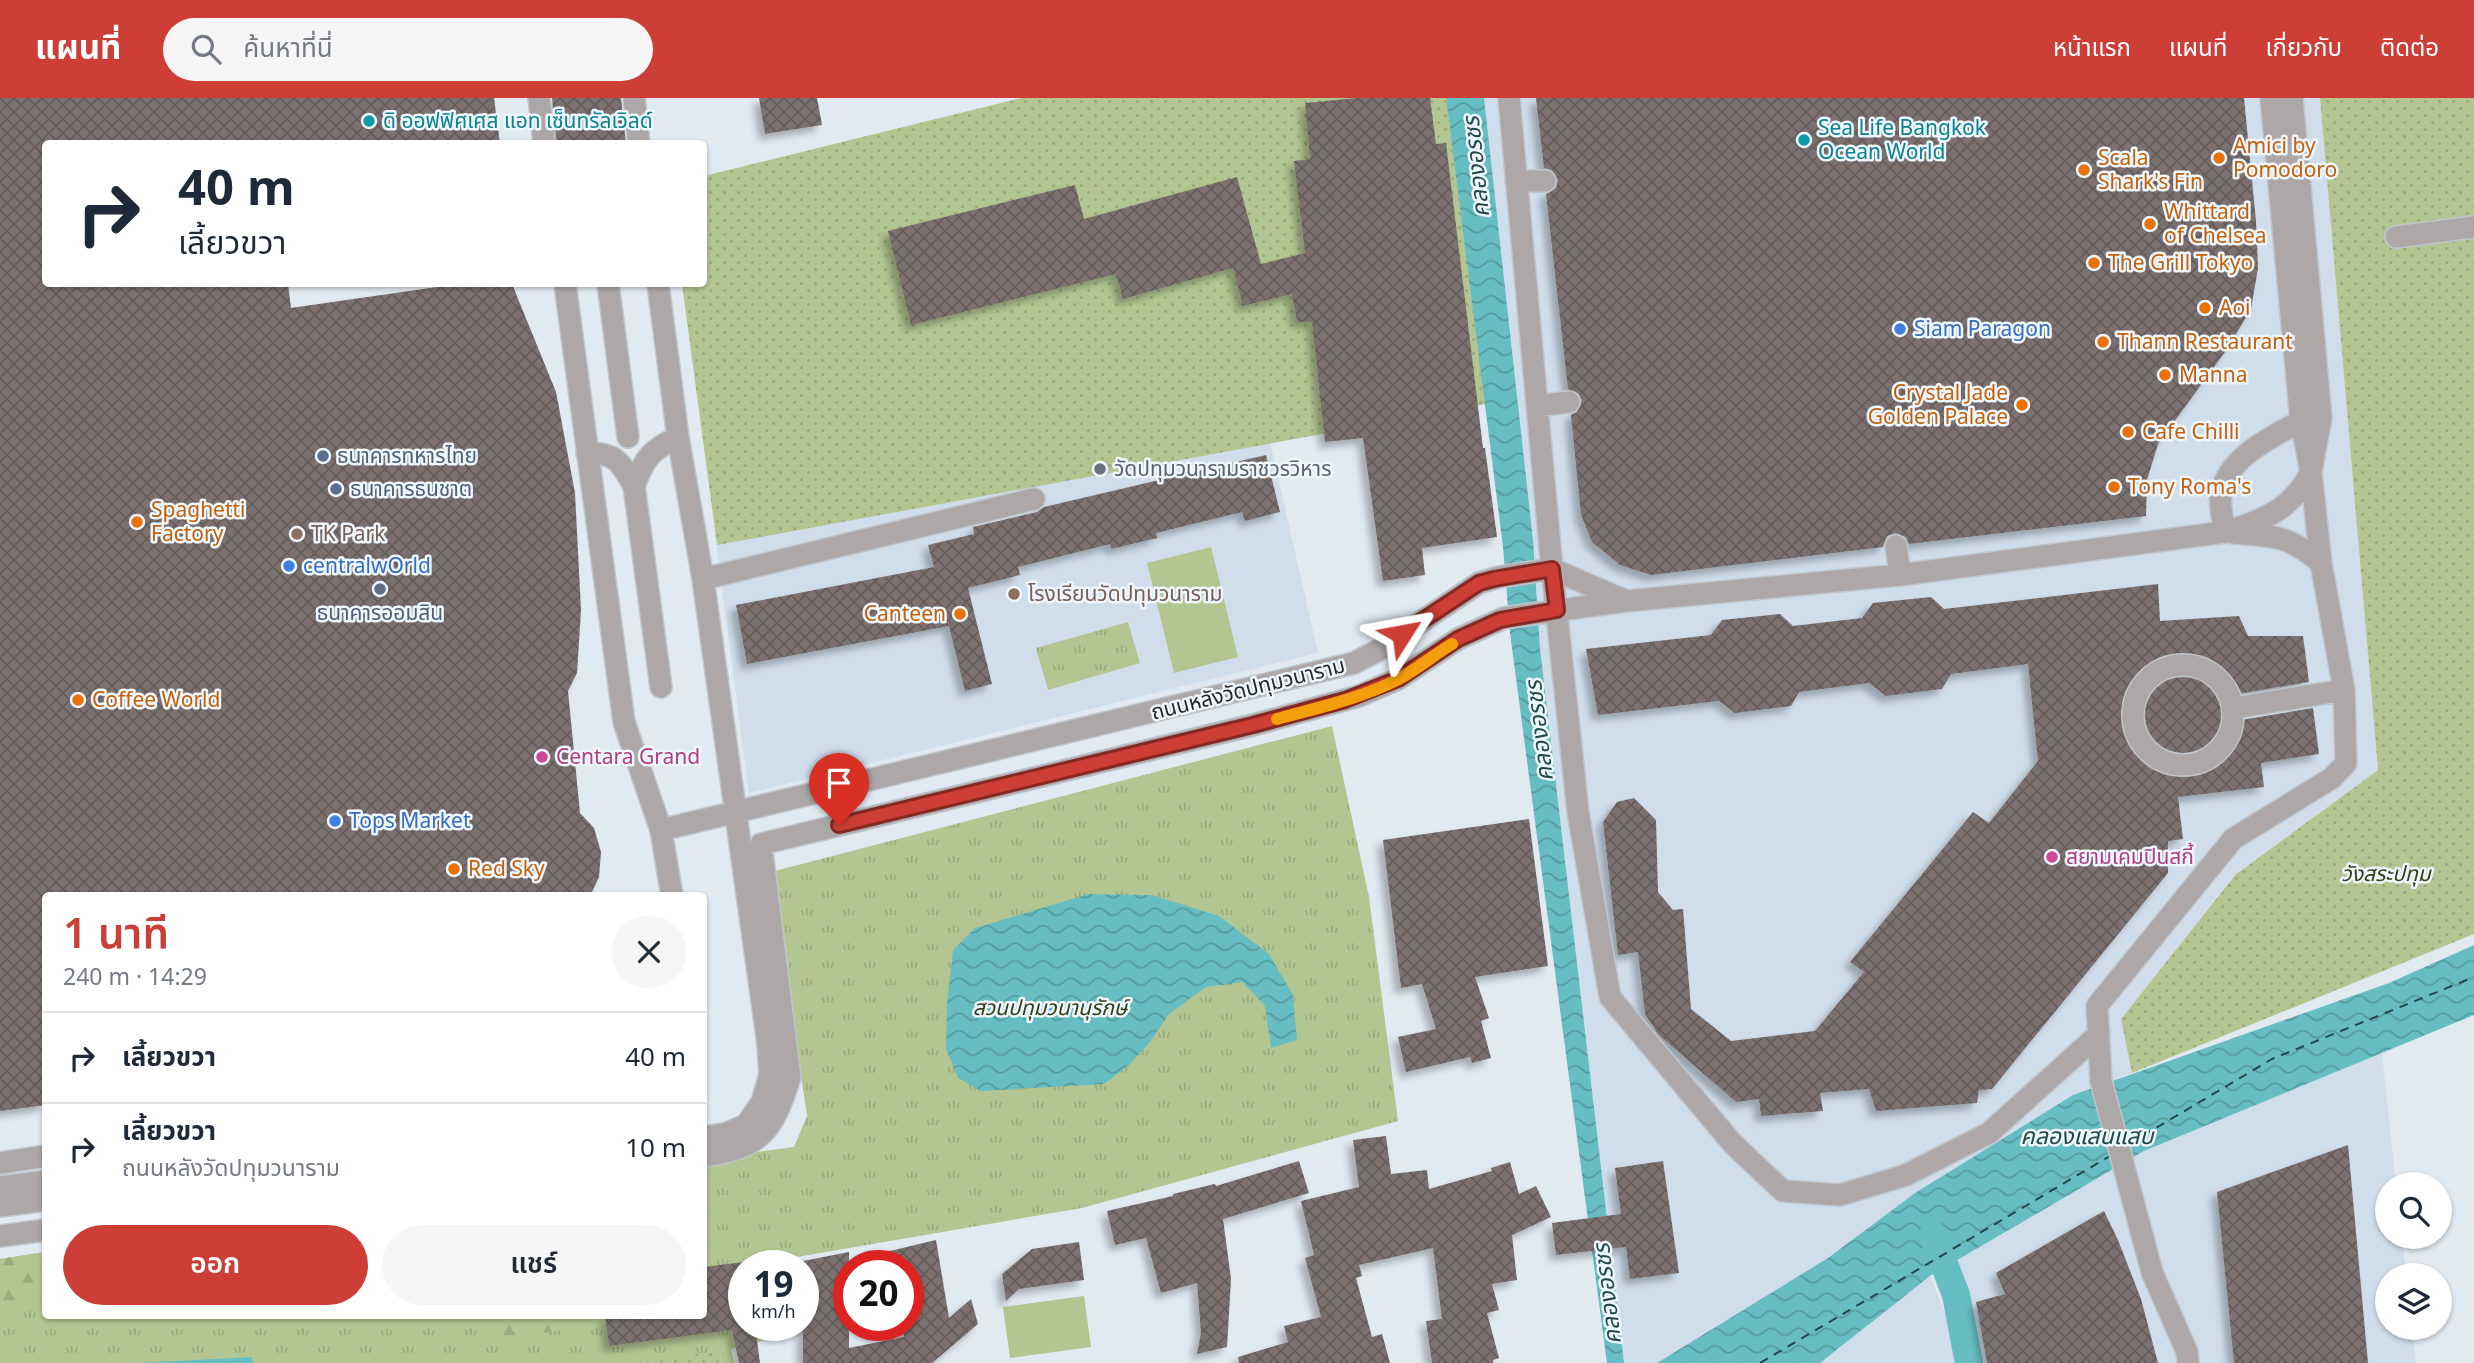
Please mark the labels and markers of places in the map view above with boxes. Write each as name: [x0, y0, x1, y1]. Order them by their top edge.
place label: ดิ ออฟฟิศเศส แอท เซ็นทรัลเวิลด์: [383, 106, 653, 137]
marker: ดิ ออฟฟิศเศส แอท เซ็นทรัลเวิลด์: [361, 113, 377, 129]
place label: Sea Life Bangkok Ocean World: [1818, 113, 1987, 168]
place label: Amici by Pomodoro: [2233, 131, 2337, 186]
marker: Sea Life Bangkok Ocean World: [1796, 132, 1812, 148]
place label: Scala Shark's Fin: [2098, 143, 2203, 198]
marker: Amici by Pomodoro: [2211, 150, 2227, 166]
marker: Scala Shark's Fin: [2076, 162, 2092, 178]
place label: Whittard of Chelsea: [2164, 197, 2267, 252]
marker: Whittard of Chelsea: [2142, 216, 2158, 232]
place label: The Grill Tokyo: [2108, 248, 2253, 279]
marker: The Grill Tokyo: [2086, 255, 2102, 271]
place label: Aoi: [2219, 293, 2251, 324]
marker: Aoi: [2197, 300, 2213, 316]
place label: Siam Paragon: [1914, 314, 2051, 345]
marker: Siam Paragon: [1892, 321, 1908, 337]
place label: Thann Restaurant: [2117, 327, 2293, 358]
marker: Thann Restaurant: [2095, 334, 2111, 350]
place label: Manna: [2179, 360, 2248, 391]
marker: Manna: [2157, 367, 2173, 383]
place label: Crystal Jade Golden Palace: [1868, 378, 2008, 433]
marker: Crystal Jade Golden Palace: [2014, 397, 2030, 413]
place label: Cafe Chilli: [2142, 417, 2240, 448]
marker: Cafe Chilli: [2120, 424, 2136, 440]
place label: ธนาคารทหารไทย: [337, 441, 477, 472]
marker: ธนาคารทหารไทย: [315, 448, 331, 464]
place label: วัดปทุมวนารามราชวรวิหาร: [1114, 454, 1331, 485]
marker: วัดปทุมวนารามราชวรวิหาร: [1092, 461, 1108, 477]
place label: Tony Roma's: [2128, 472, 2251, 503]
place label: ธนาคารธนชาต: [350, 474, 472, 505]
marker: Tony Roma's: [2106, 479, 2122, 495]
marker: ธนาคารธนชาต: [328, 481, 344, 497]
place label: Spaghetti Factory: [151, 495, 246, 550]
marker: Spaghetti Factory: [129, 514, 145, 530]
place label: TK Park: [311, 519, 386, 550]
marker: TK Park: [289, 526, 305, 542]
place label: centralwOrld: [303, 551, 431, 582]
marker: centralwOrld: [281, 558, 297, 574]
place label: โรงเรียนวัดปทุมวนาราม: [1028, 579, 1222, 610]
marker: ธนาคารออมสิน: [372, 581, 388, 597]
marker: โรงเรียนวัดปทุมวนาราม: [1006, 586, 1022, 602]
place label: ธนาคารออมสิน: [317, 598, 443, 629]
place label: Canteen: [864, 599, 946, 630]
marker: Canteen: [952, 606, 968, 622]
place label: Coffee World: [92, 685, 220, 716]
marker: Coffee World: [70, 692, 86, 708]
place label: Centara Grand: [556, 742, 700, 773]
marker: Centara Grand: [534, 749, 550, 765]
pin: [809, 753, 869, 825]
place label: Tops Market: [349, 806, 471, 837]
marker: Tops Market: [327, 813, 343, 829]
place label: สยามเคมปินสกี้: [2066, 842, 2194, 873]
marker: สยามเคมปินสกี้: [2044, 849, 2060, 865]
place label: Red Sky: [468, 854, 545, 885]
marker: Red Sky: [446, 861, 462, 877]

